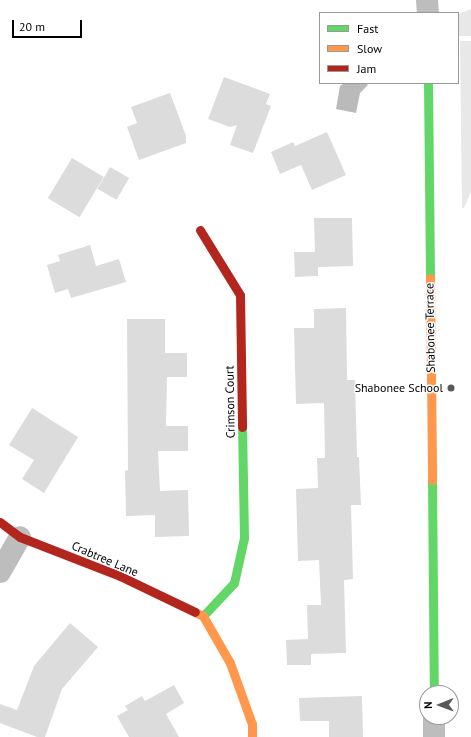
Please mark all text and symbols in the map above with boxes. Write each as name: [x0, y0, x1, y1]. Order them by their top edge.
scale bar: [14, 12, 84, 38]
legend: [319, 12, 459, 84]
text: 20 m: [19, 19, 45, 34]
text: Fast: [357, 21, 378, 36]
text: Slow: [357, 41, 382, 56]
text: Jam: [357, 61, 376, 76]
street label: Shabonee Terrace: [422, 283, 438, 373]
street label: Crimson Court: [222, 365, 238, 439]
place label: Shabonee School: [355, 381, 443, 395]
marker: Shabonee School: [446, 383, 456, 393]
street label: Crabtree Lane: [69, 538, 141, 580]
north arrow: [419, 685, 459, 725]
text: N: [421, 701, 435, 709]

